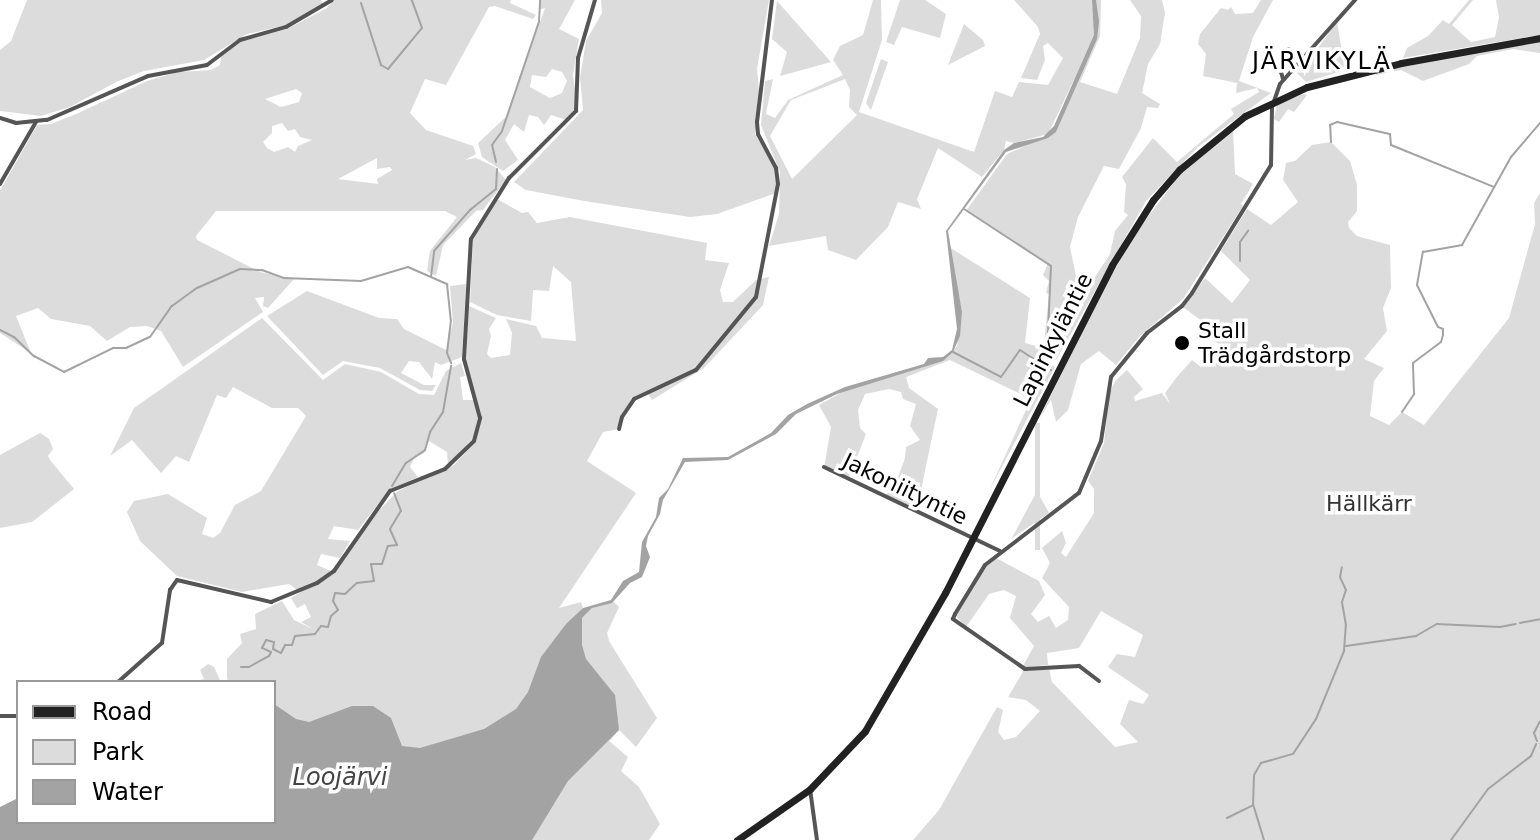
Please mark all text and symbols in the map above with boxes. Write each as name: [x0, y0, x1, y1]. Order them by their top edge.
district label: JÄRVIKYLÄ: [1252, 48, 1392, 76]
street label: Lapinkyläntie: [1008, 269, 1098, 411]
place label: Stall Trädgårdstorp: [1198, 317, 1351, 368]
marker: Stall Trädgårdstorp: [1173, 334, 1191, 352]
street label: Jakoniityntie: [838, 447, 972, 531]
park label: Hällkärr: [1326, 491, 1412, 517]
legend: [16, 680, 276, 824]
text: Road: [92, 698, 152, 726]
text: Park: [92, 738, 144, 766]
water label: Loojärvi: [293, 764, 387, 792]
text: Water: [92, 778, 163, 806]

